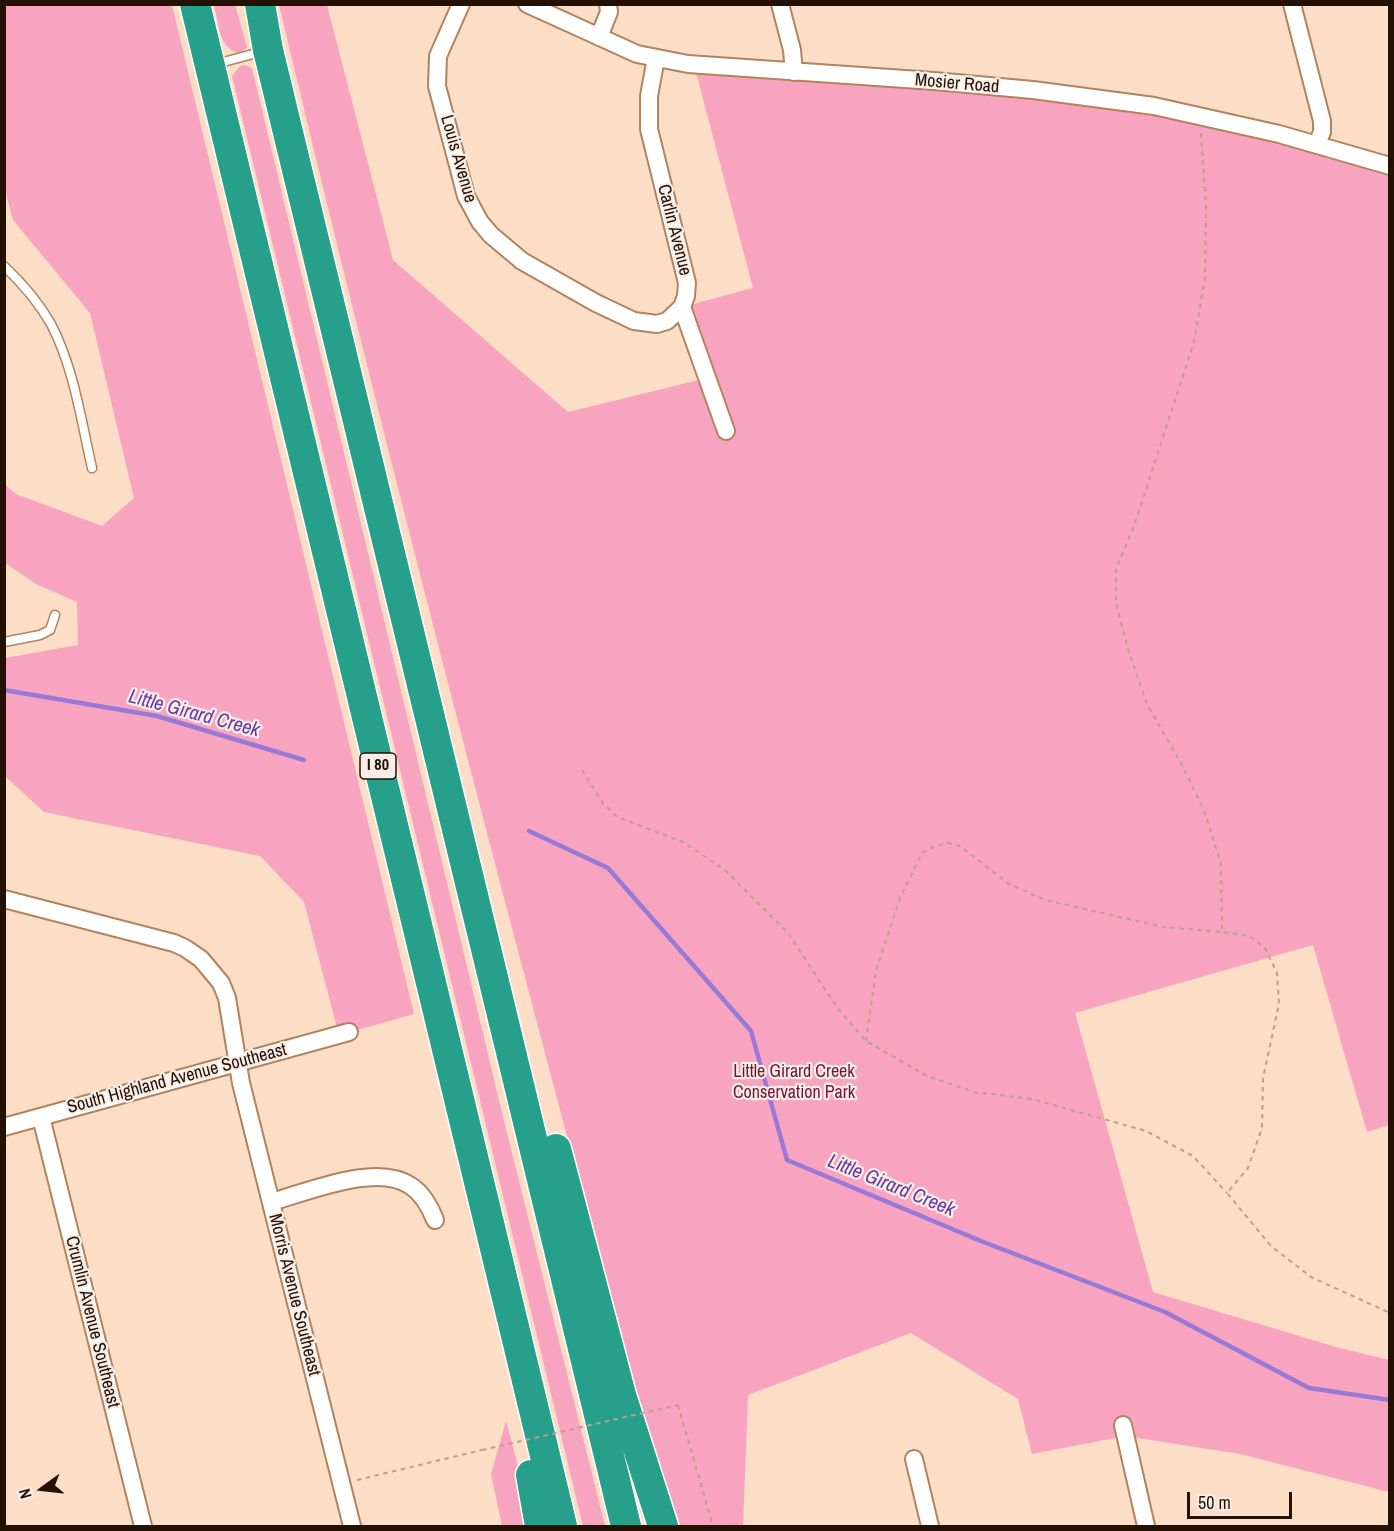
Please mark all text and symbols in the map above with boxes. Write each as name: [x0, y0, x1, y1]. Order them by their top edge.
street label: Mosier Road: [914, 70, 1000, 98]
street label: Louis Avenue: [435, 113, 481, 205]
street label: Carlin Avenue: [652, 182, 696, 278]
water label: Little Girard Creek: [126, 685, 262, 743]
road number: I 80: [360, 753, 396, 779]
street label: South Highland Avenue Southeast: [65, 1039, 289, 1119]
park label: Little Girard Creek Conservation Park: [733, 1061, 855, 1104]
water label: Little Girard Creek: [824, 1150, 958, 1222]
street label: Morris Avenue Southeast: [263, 1212, 325, 1378]
street label: Crumlin Avenue Southeast: [60, 1234, 124, 1410]
north arrow: [12, 1459, 72, 1519]
scale bar: [1190, 1480, 1295, 1518]
text: N: [13, 1486, 36, 1501]
text: 50 m: [1198, 1490, 1231, 1515]

